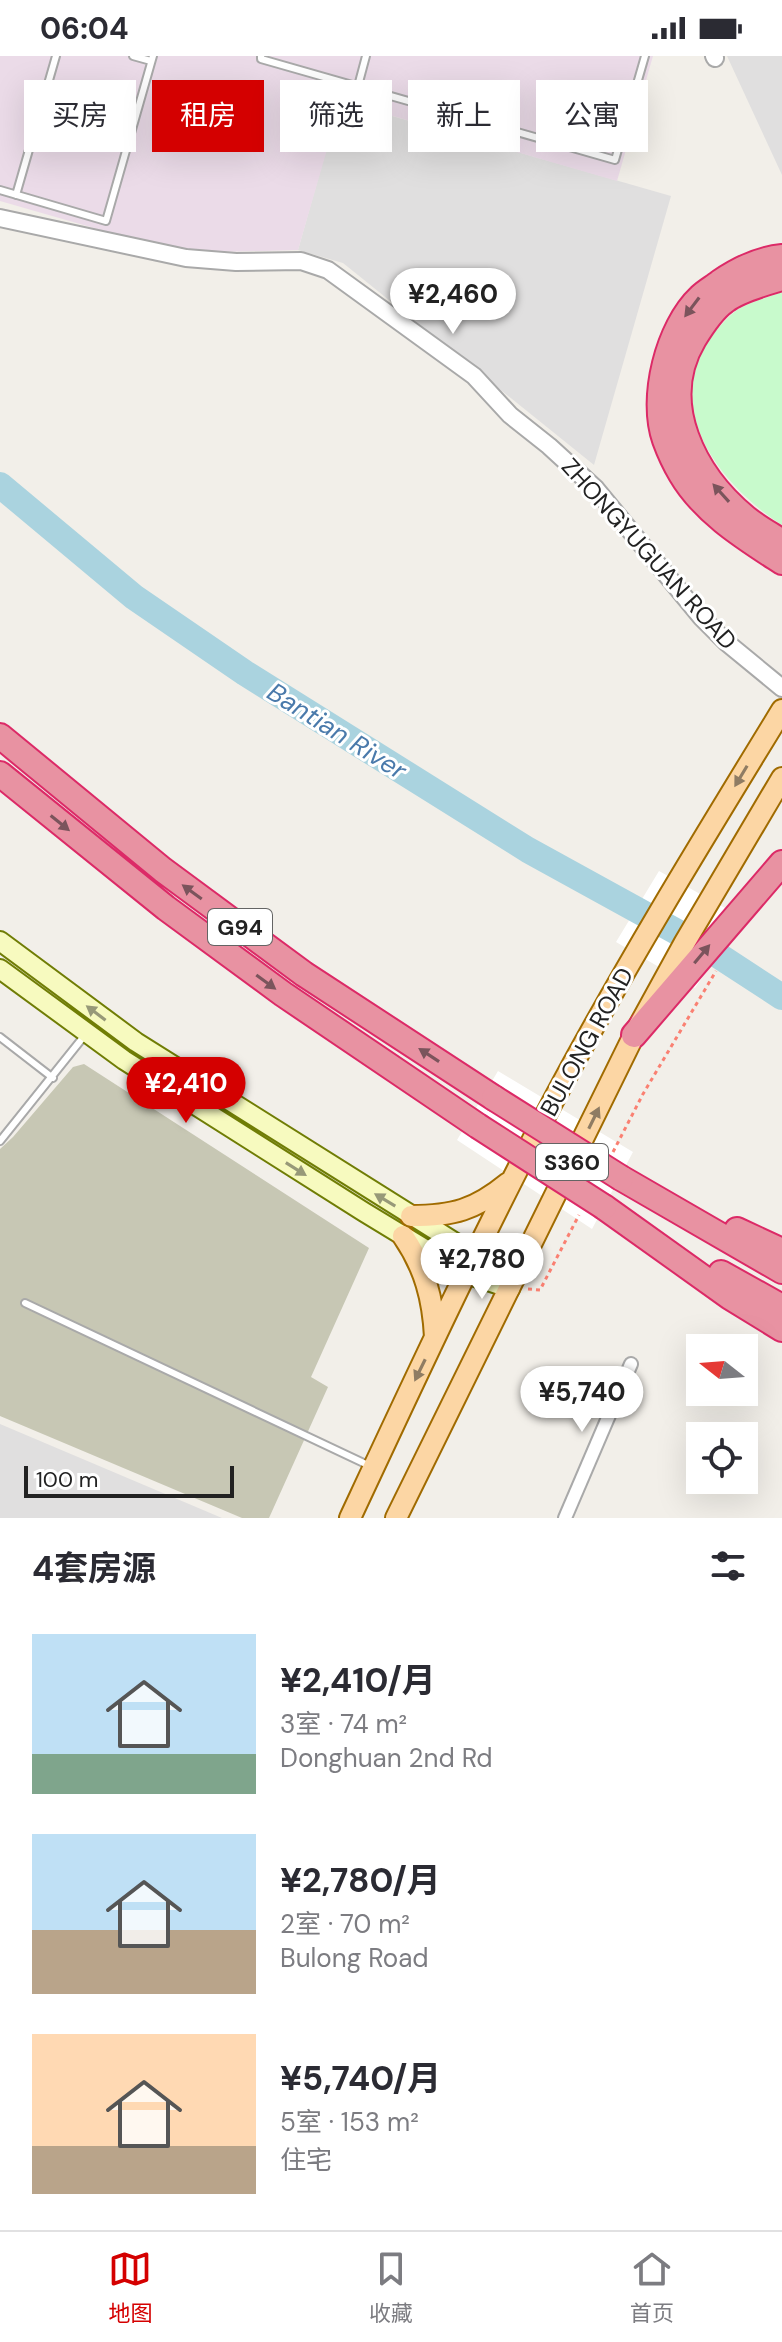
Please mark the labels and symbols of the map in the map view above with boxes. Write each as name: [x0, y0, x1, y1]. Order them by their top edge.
pin: ¥2,460: [388, 268, 518, 336]
one-way arrow: [685, 297, 701, 318]
street label: ZHONGYUGUAN ROAD: [555, 451, 744, 656]
one-way arrow: [713, 484, 731, 503]
water label: Bantian River: [261, 675, 414, 788]
one-way arrow: [734, 765, 748, 787]
one-way arrow: [50, 815, 70, 831]
one-way arrow: [182, 884, 202, 900]
road number: G94: [208, 909, 272, 945]
one-way arrow: [693, 944, 710, 964]
street label: BULONG ROAD: [533, 962, 640, 1121]
one-way arrow: [256, 973, 277, 989]
one-way arrow: [85, 1005, 107, 1021]
one-way arrow: [418, 1048, 439, 1063]
pin: ¥2,410: [121, 1057, 251, 1125]
one-way arrow: [587, 1106, 600, 1129]
road number: S360: [536, 1144, 608, 1180]
one-way arrow: [285, 1162, 307, 1176]
one-way arrow: [374, 1193, 396, 1207]
pin: ¥2,780: [417, 1233, 547, 1301]
north arrow: [686, 1334, 758, 1406]
one-way arrow: [413, 1358, 427, 1381]
pin: ¥5,740: [517, 1366, 647, 1434]
scale bar: [24, 1462, 234, 1498]

